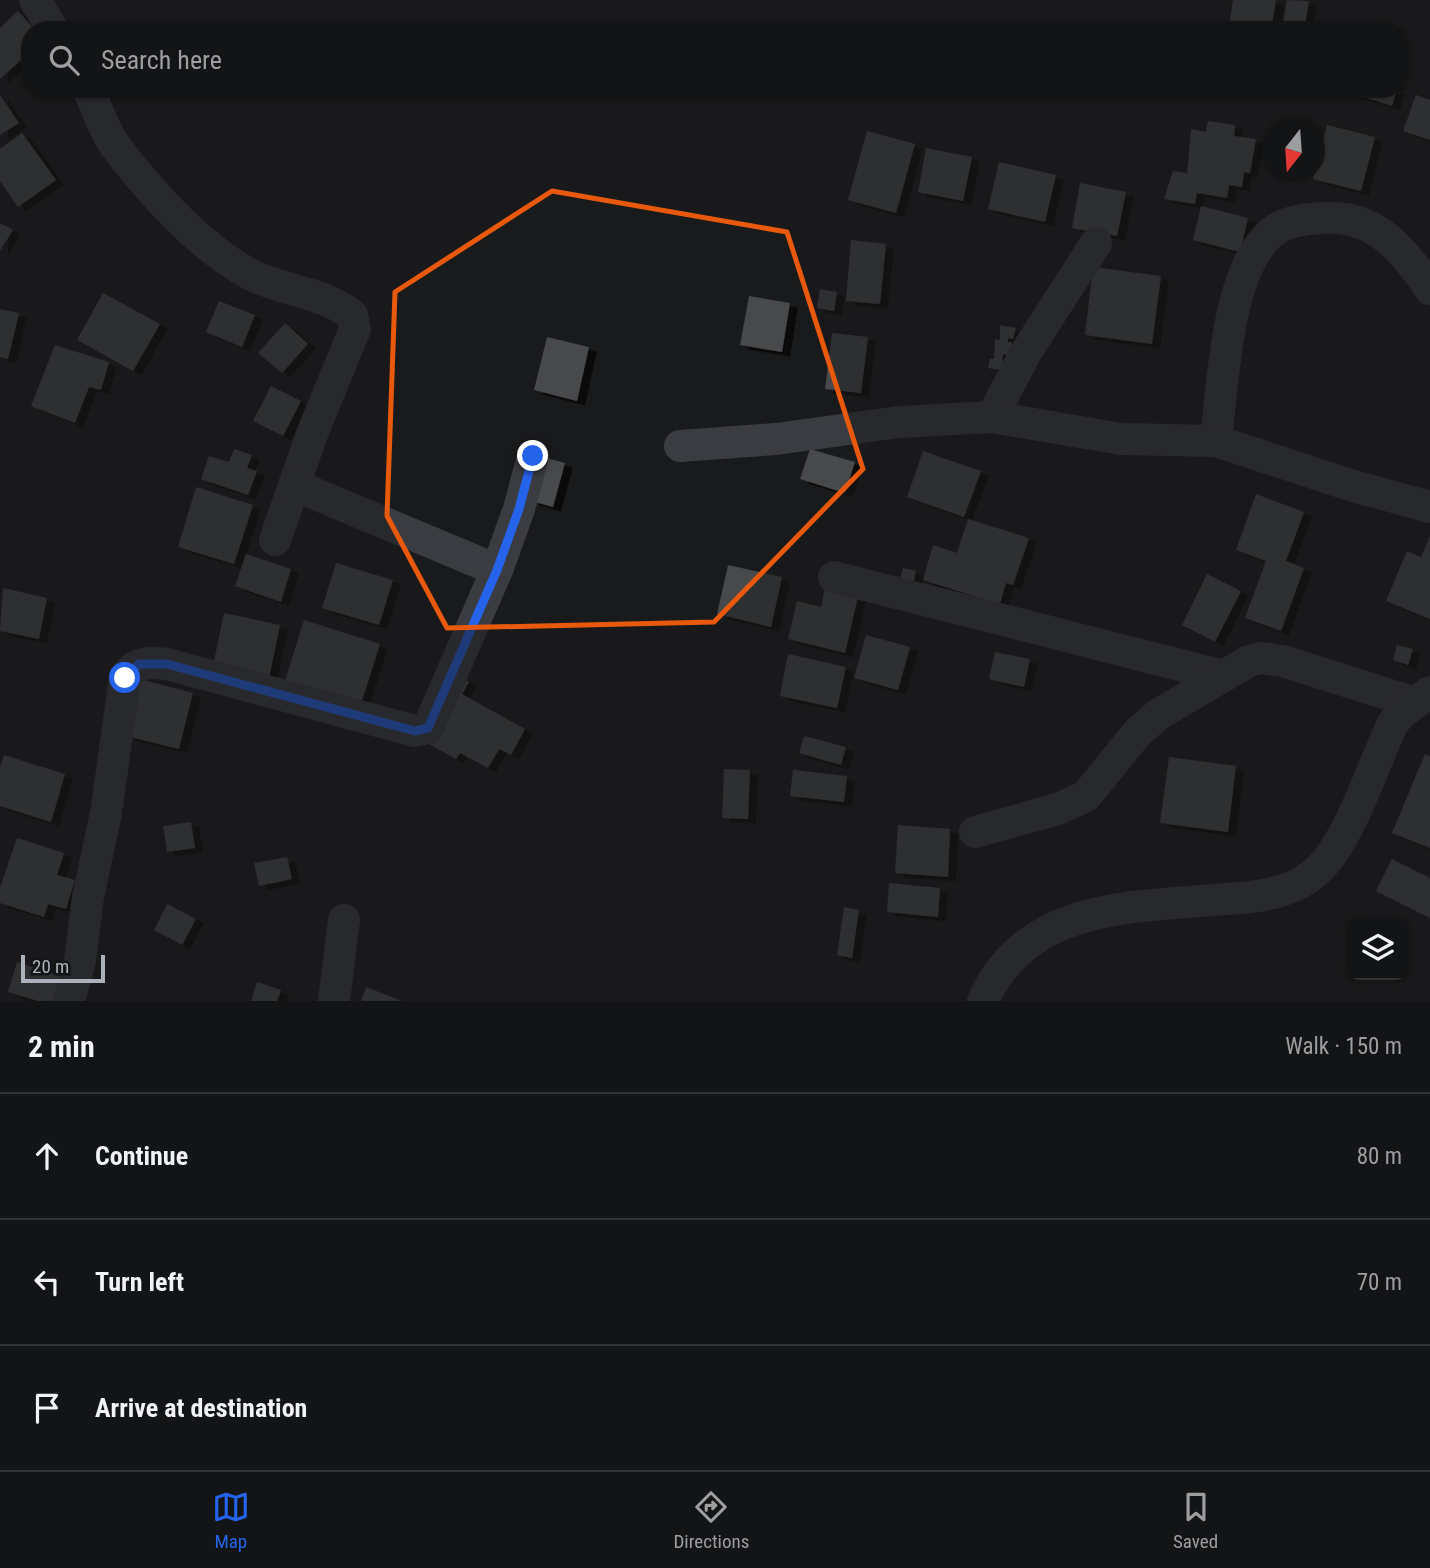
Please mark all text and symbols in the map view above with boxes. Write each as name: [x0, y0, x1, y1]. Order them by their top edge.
search box: [21, 21, 1409, 98]
icon: search: [45, 41, 83, 79]
text: Search here: [101, 45, 222, 75]
north arrow: [1262, 119, 1325, 182]
route end: [517, 440, 548, 471]
route start: [109, 662, 140, 693]
map controls: [1346, 917, 1409, 980]
button: layers: [1346, 917, 1409, 980]
scale bar: [21, 952, 105, 984]
text: 20 m: [32, 955, 69, 978]
text: 2 min: [28, 1029, 95, 1064]
text: Walk · 150 m: [1285, 1033, 1402, 1060]
icon: ahead: [28, 1137, 66, 1175]
text: Continue: [95, 1141, 188, 1171]
text: 80 m: [1357, 1143, 1402, 1170]
icon: left: [28, 1263, 66, 1301]
text: Turn left: [95, 1267, 184, 1297]
text: 70 m: [1357, 1269, 1402, 1296]
icon: arrive: [28, 1389, 66, 1427]
text: Arrive at destination: [95, 1393, 307, 1423]
tab: Map: [212, 1488, 250, 1553]
tab: Directions: [673, 1488, 749, 1553]
tab: Saved: [1173, 1488, 1218, 1553]

